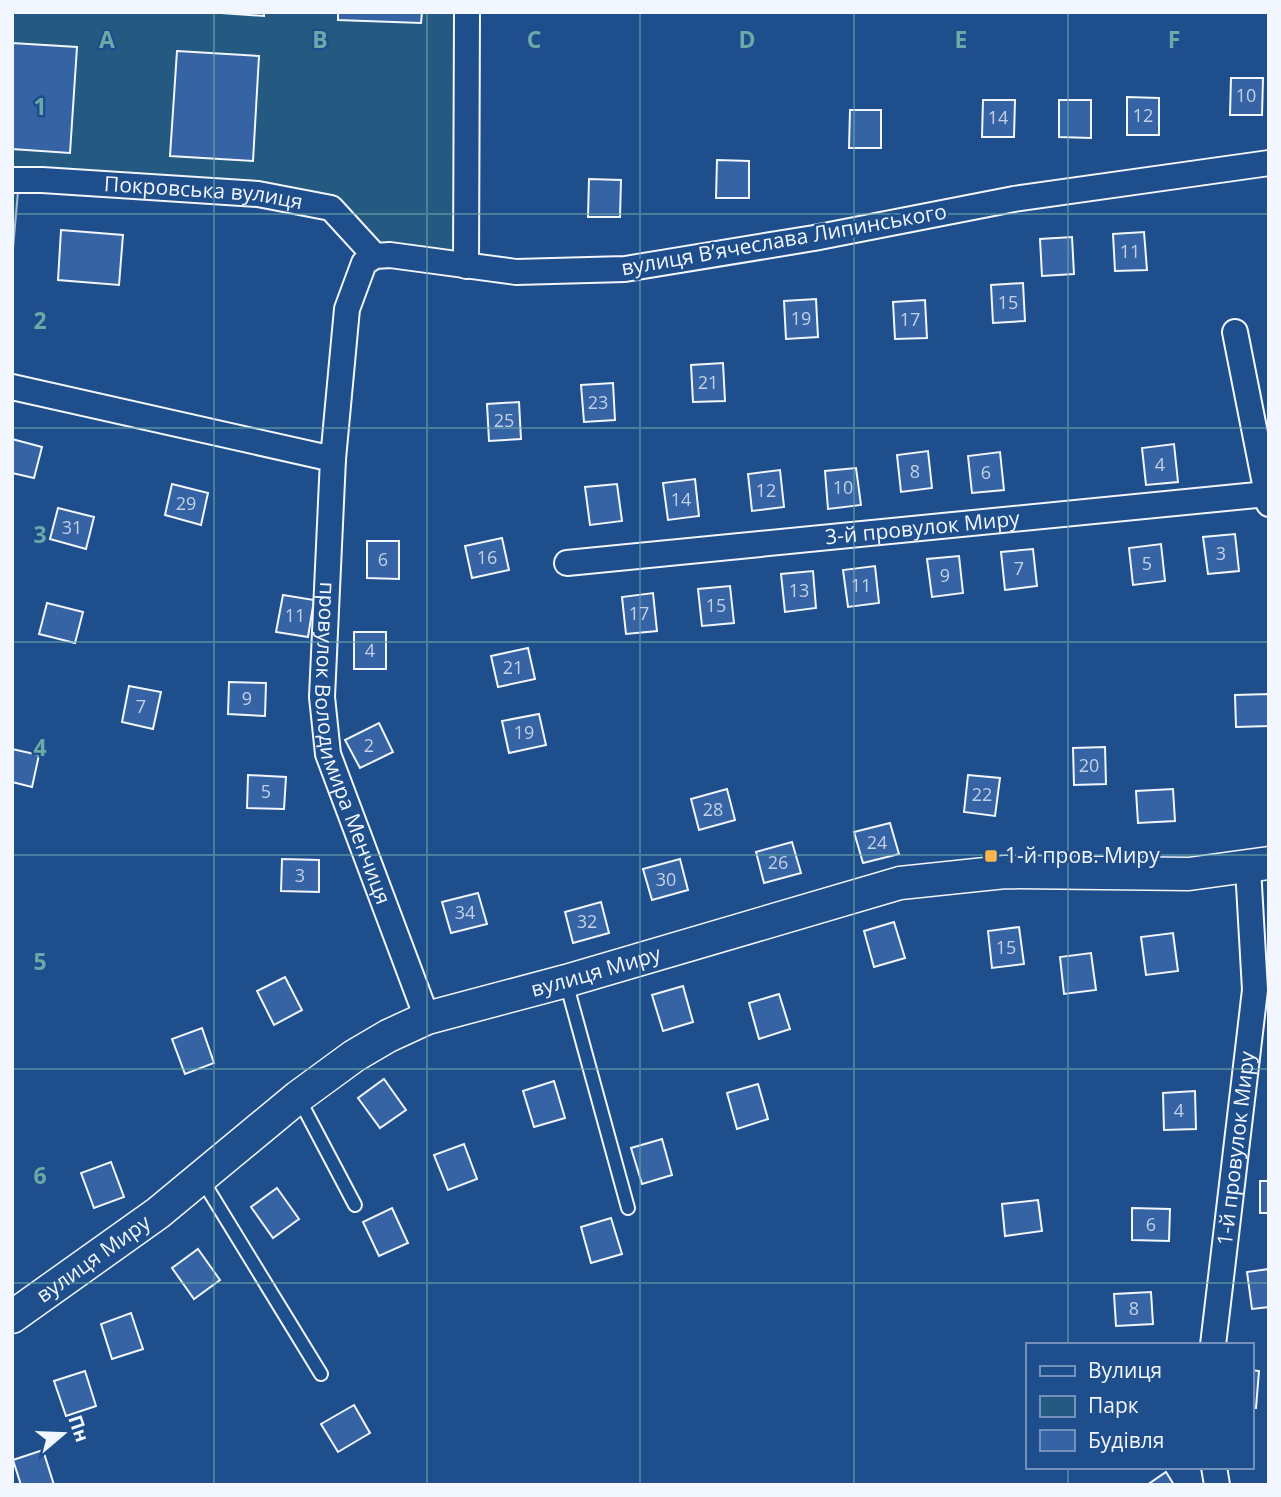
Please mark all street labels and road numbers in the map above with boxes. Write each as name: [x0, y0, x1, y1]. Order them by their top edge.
street label: Покровська вулиця: [103, 169, 305, 215]
street label: вулиця Вʼячеслава Липинського: [619, 197, 949, 281]
street label: 3-й провулок Миру: [824, 503, 1021, 550]
street label: провулок Володимира Менчиця: [309, 581, 398, 908]
street label: вулиця Миру: [528, 939, 664, 1003]
street label: 1-й провулок Миру: [1210, 1049, 1261, 1247]
street label: вулиця Миру: [30, 1208, 156, 1308]

